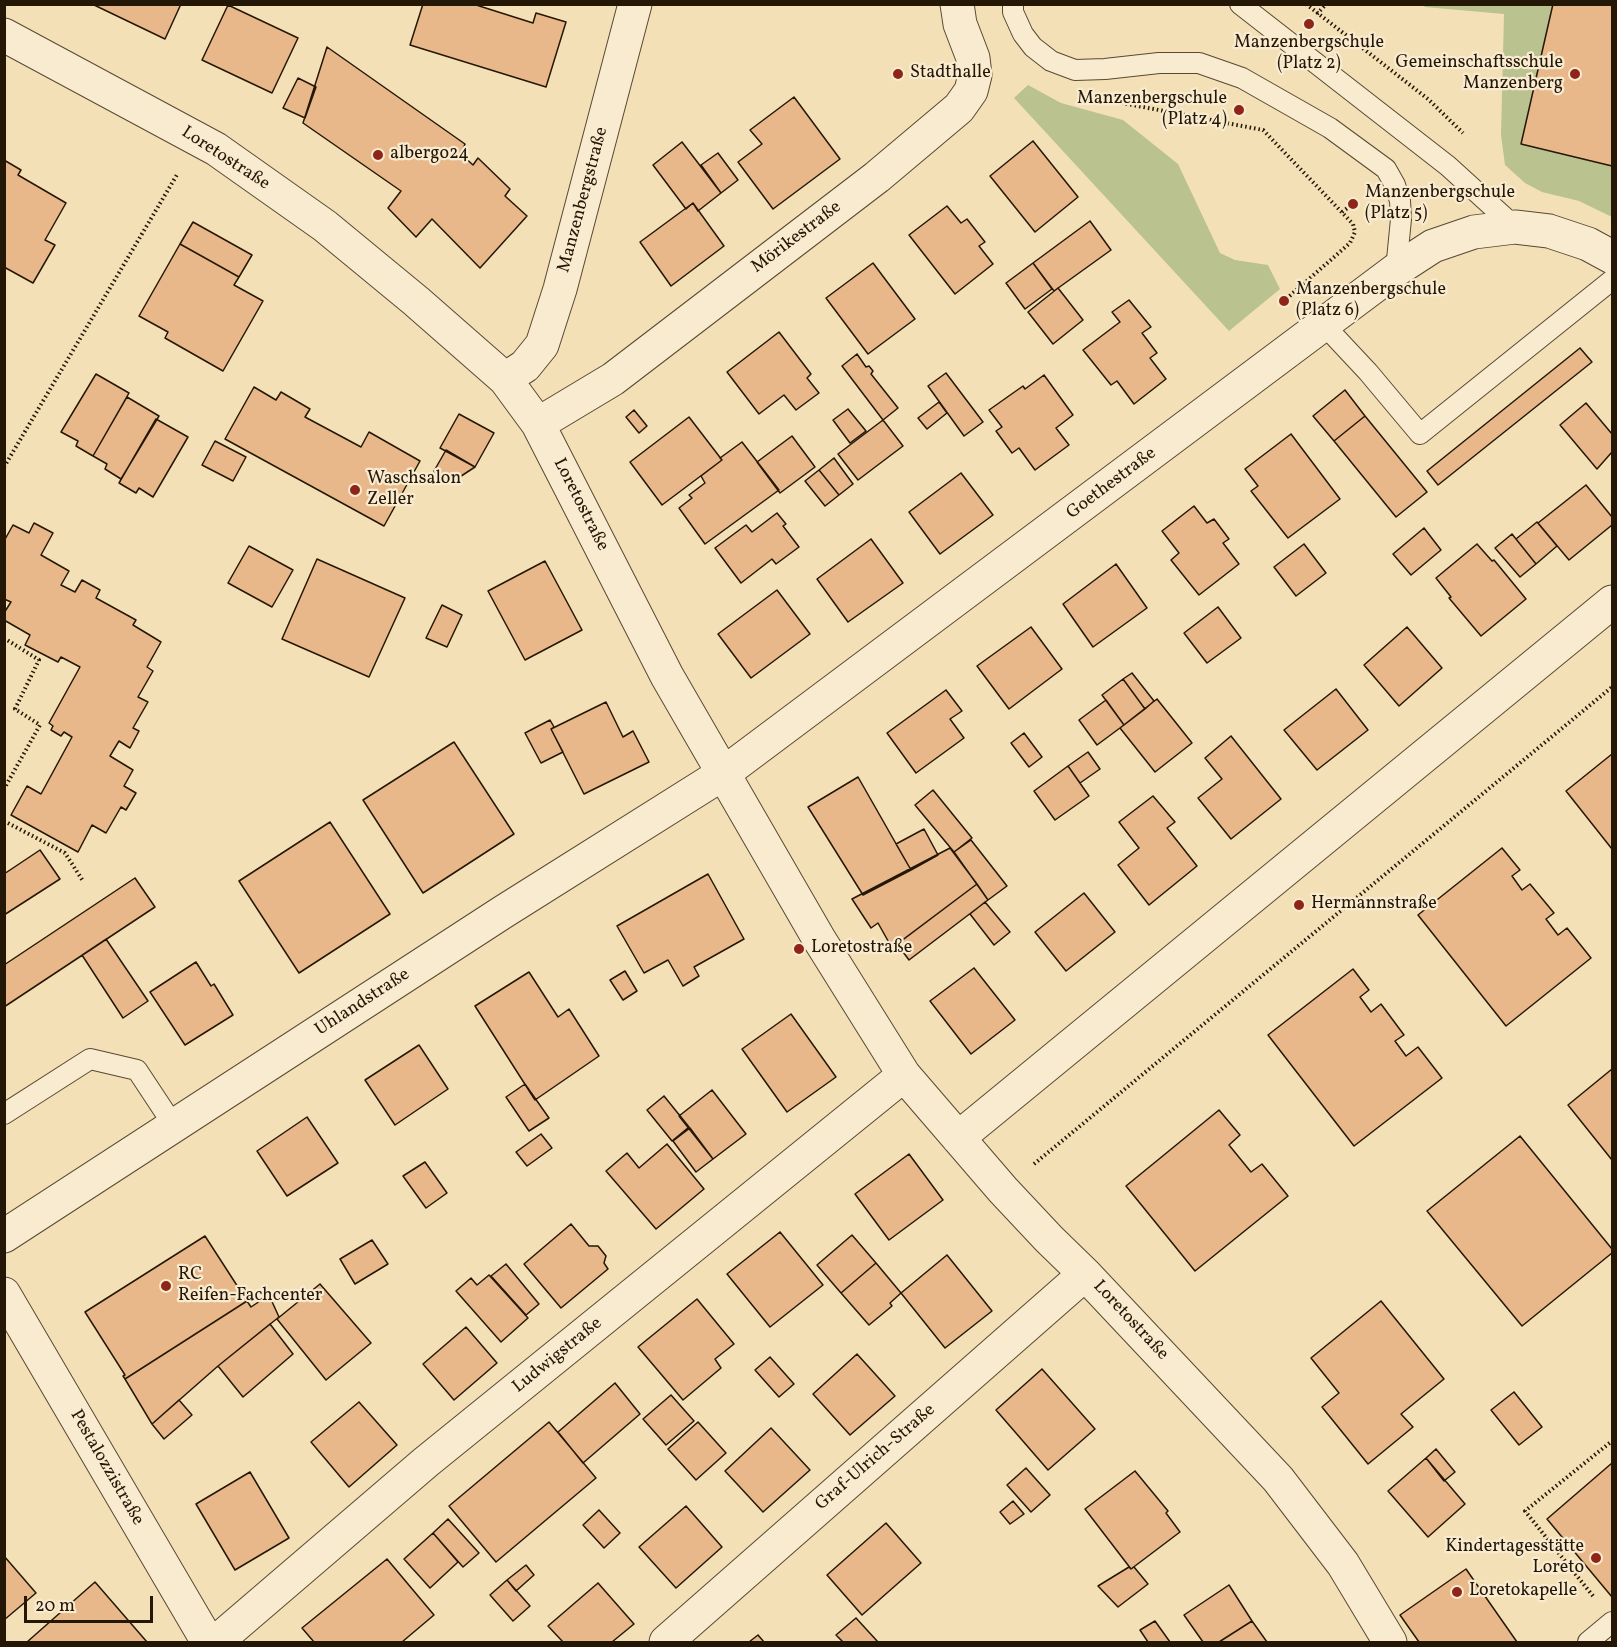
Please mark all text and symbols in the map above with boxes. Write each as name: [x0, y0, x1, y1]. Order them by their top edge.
marker: Manzenbergschule (Platz 2): [1302, 17, 1316, 31]
place label: Manzenbergschule (Platz 2): [1234, 33, 1384, 76]
place label: Gemeinschaftsschule Manzenberg: [1395, 53, 1563, 96]
place label: Stadthalle: [910, 63, 991, 85]
marker: Stadthalle: [891, 67, 905, 81]
marker: Gemeinschaftsschule Manzenberg: [1568, 67, 1582, 81]
place label: Manzenbergschule (Platz 4): [1077, 89, 1227, 132]
marker: Manzenbergschule (Platz 4): [1232, 103, 1246, 117]
street label: Loretostraße: [177, 122, 273, 196]
street label: Manzenbergstraße: [554, 125, 614, 275]
place label: albergo24: [390, 144, 469, 166]
marker: albergo24: [371, 148, 385, 162]
place label: Manzenbergschule (Platz 5): [1365, 183, 1515, 226]
street label: Mörikestraße: [748, 197, 846, 279]
marker: Manzenbergschule (Platz 5): [1346, 197, 1360, 211]
place label: Manzenbergschule (Platz 6): [1296, 280, 1446, 322]
marker: Manzenbergschule (Platz 6): [1277, 294, 1291, 308]
street label: Goethestraße: [1063, 443, 1161, 525]
street label: Loretostraße: [547, 455, 613, 555]
place label: Waschsalon Zeller: [367, 469, 461, 512]
marker: Waschsalon Zeller: [348, 483, 362, 497]
place label: Hermannstraße: [1311, 894, 1437, 916]
marker: Hermannstraße: [1292, 898, 1306, 912]
place label: Loretostraße: [811, 938, 912, 960]
marker: Loretostraße: [792, 942, 806, 956]
street label: Uhlandstraße: [312, 965, 414, 1041]
place label: RC Reifen-Fachcenter: [178, 1265, 322, 1308]
street label: Loretostraße: [1088, 1277, 1172, 1365]
marker: RC Reifen-Fachcenter: [159, 1279, 173, 1293]
street label: Ludwigstraße: [509, 1313, 607, 1399]
street label: Graf-Ulrich-Straße: [812, 1400, 940, 1516]
street label: Pestalozzistraße: [64, 1406, 148, 1530]
place label: Kindertagesstätte Loreto: [1445, 1537, 1584, 1580]
marker: Kindertagesstätte Loreto: [1589, 1551, 1603, 1565]
place label: Loretokapelle: [1469, 1581, 1577, 1603]
scale bar: [27, 1584, 156, 1622]
marker: Loretokapelle: [1450, 1585, 1464, 1599]
text: 20 m: [35, 1594, 75, 1619]

